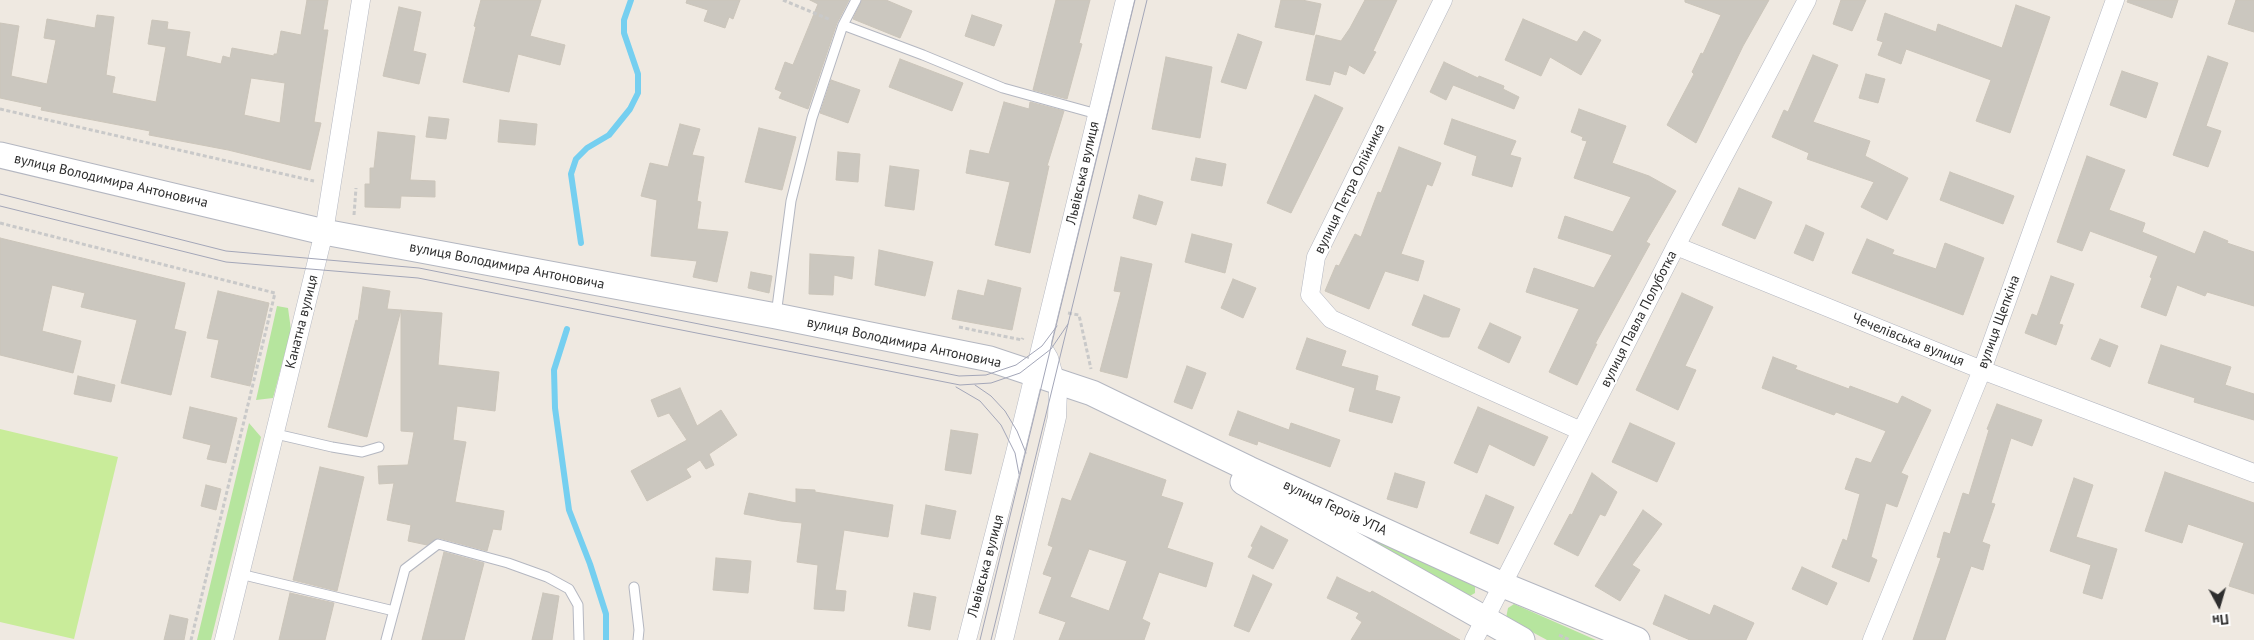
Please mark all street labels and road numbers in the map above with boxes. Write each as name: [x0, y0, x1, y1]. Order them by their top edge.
street label: Львівська вулиця: [1063, 120, 1103, 226]
street label: вулиця Петра Олійника: [1311, 121, 1389, 257]
street label: вулиця Володимира Антоновича: [12, 151, 210, 211]
street label: вулиця Володимира Антоновича: [408, 239, 606, 293]
street label: вулиця Павла Полуботка: [1597, 248, 1681, 390]
street label: Канатна вулиця: [282, 273, 322, 371]
street label: вулиця Щепкіна: [1974, 273, 2024, 371]
street label: Чечелівська вулиця: [1849, 310, 1967, 370]
street label: вулиця Володимира Антоновича: [805, 314, 1003, 372]
street label: вулиця Героїв УПА: [1280, 477, 1390, 539]
street label: Львівська вулиця: [964, 513, 1008, 619]

